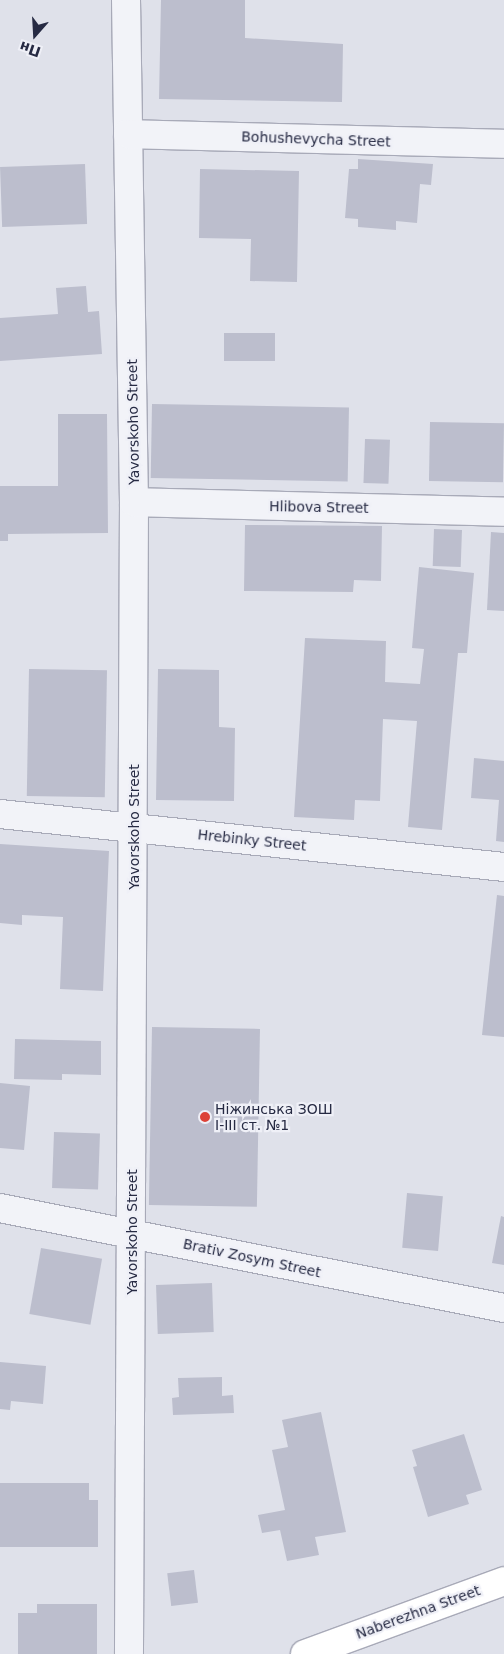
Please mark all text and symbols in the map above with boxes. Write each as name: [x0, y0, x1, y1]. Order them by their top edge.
north arrow: [10, 10, 60, 60]
text: Пн: [17, 38, 43, 60]
street label: Bohushevycha Street: [241, 128, 391, 150]
street label: Yavorskoho Street: [124, 359, 142, 485]
street label: Hlibova Street: [269, 498, 369, 516]
street label: Yavorskoho Street: [126, 764, 142, 890]
street label: Hrebinky Street: [197, 826, 307, 854]
place label: Ніжинська ЗОШ І-ІІІ ст. №1: [215, 1101, 333, 1134]
marker: Ніжинська ЗОШ І-ІІІ ст. №1: [199, 1111, 211, 1123]
street label: Yavorskoho Street: [124, 1169, 140, 1295]
street label: Brativ Zosym Street: [182, 1235, 322, 1281]
street label: Naberezhna Street: [353, 1582, 483, 1642]

